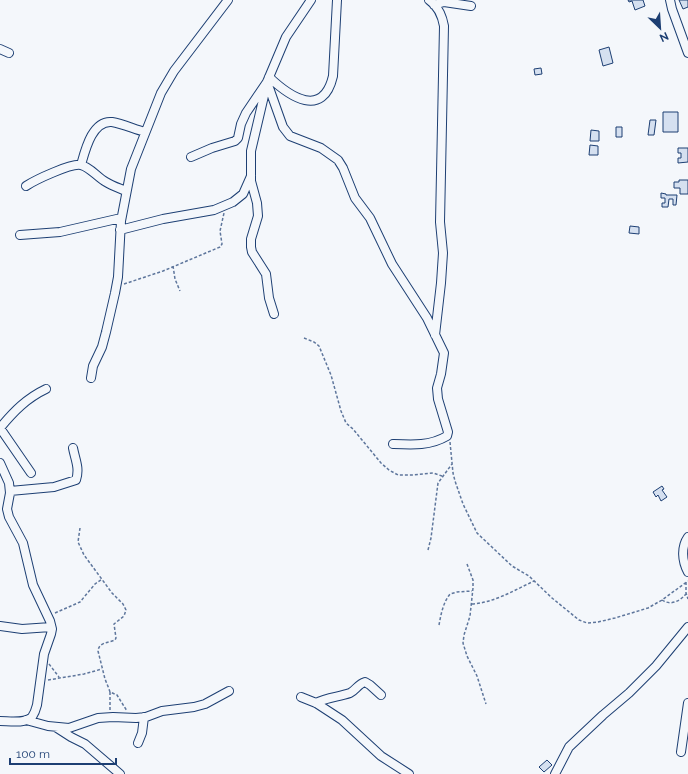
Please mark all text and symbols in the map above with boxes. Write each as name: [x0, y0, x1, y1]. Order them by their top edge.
north arrow: [640, 8, 680, 48]
text: N: [657, 29, 671, 44]
scale bar: [10, 740, 116, 766]
text: 100 m: [16, 747, 50, 761]

